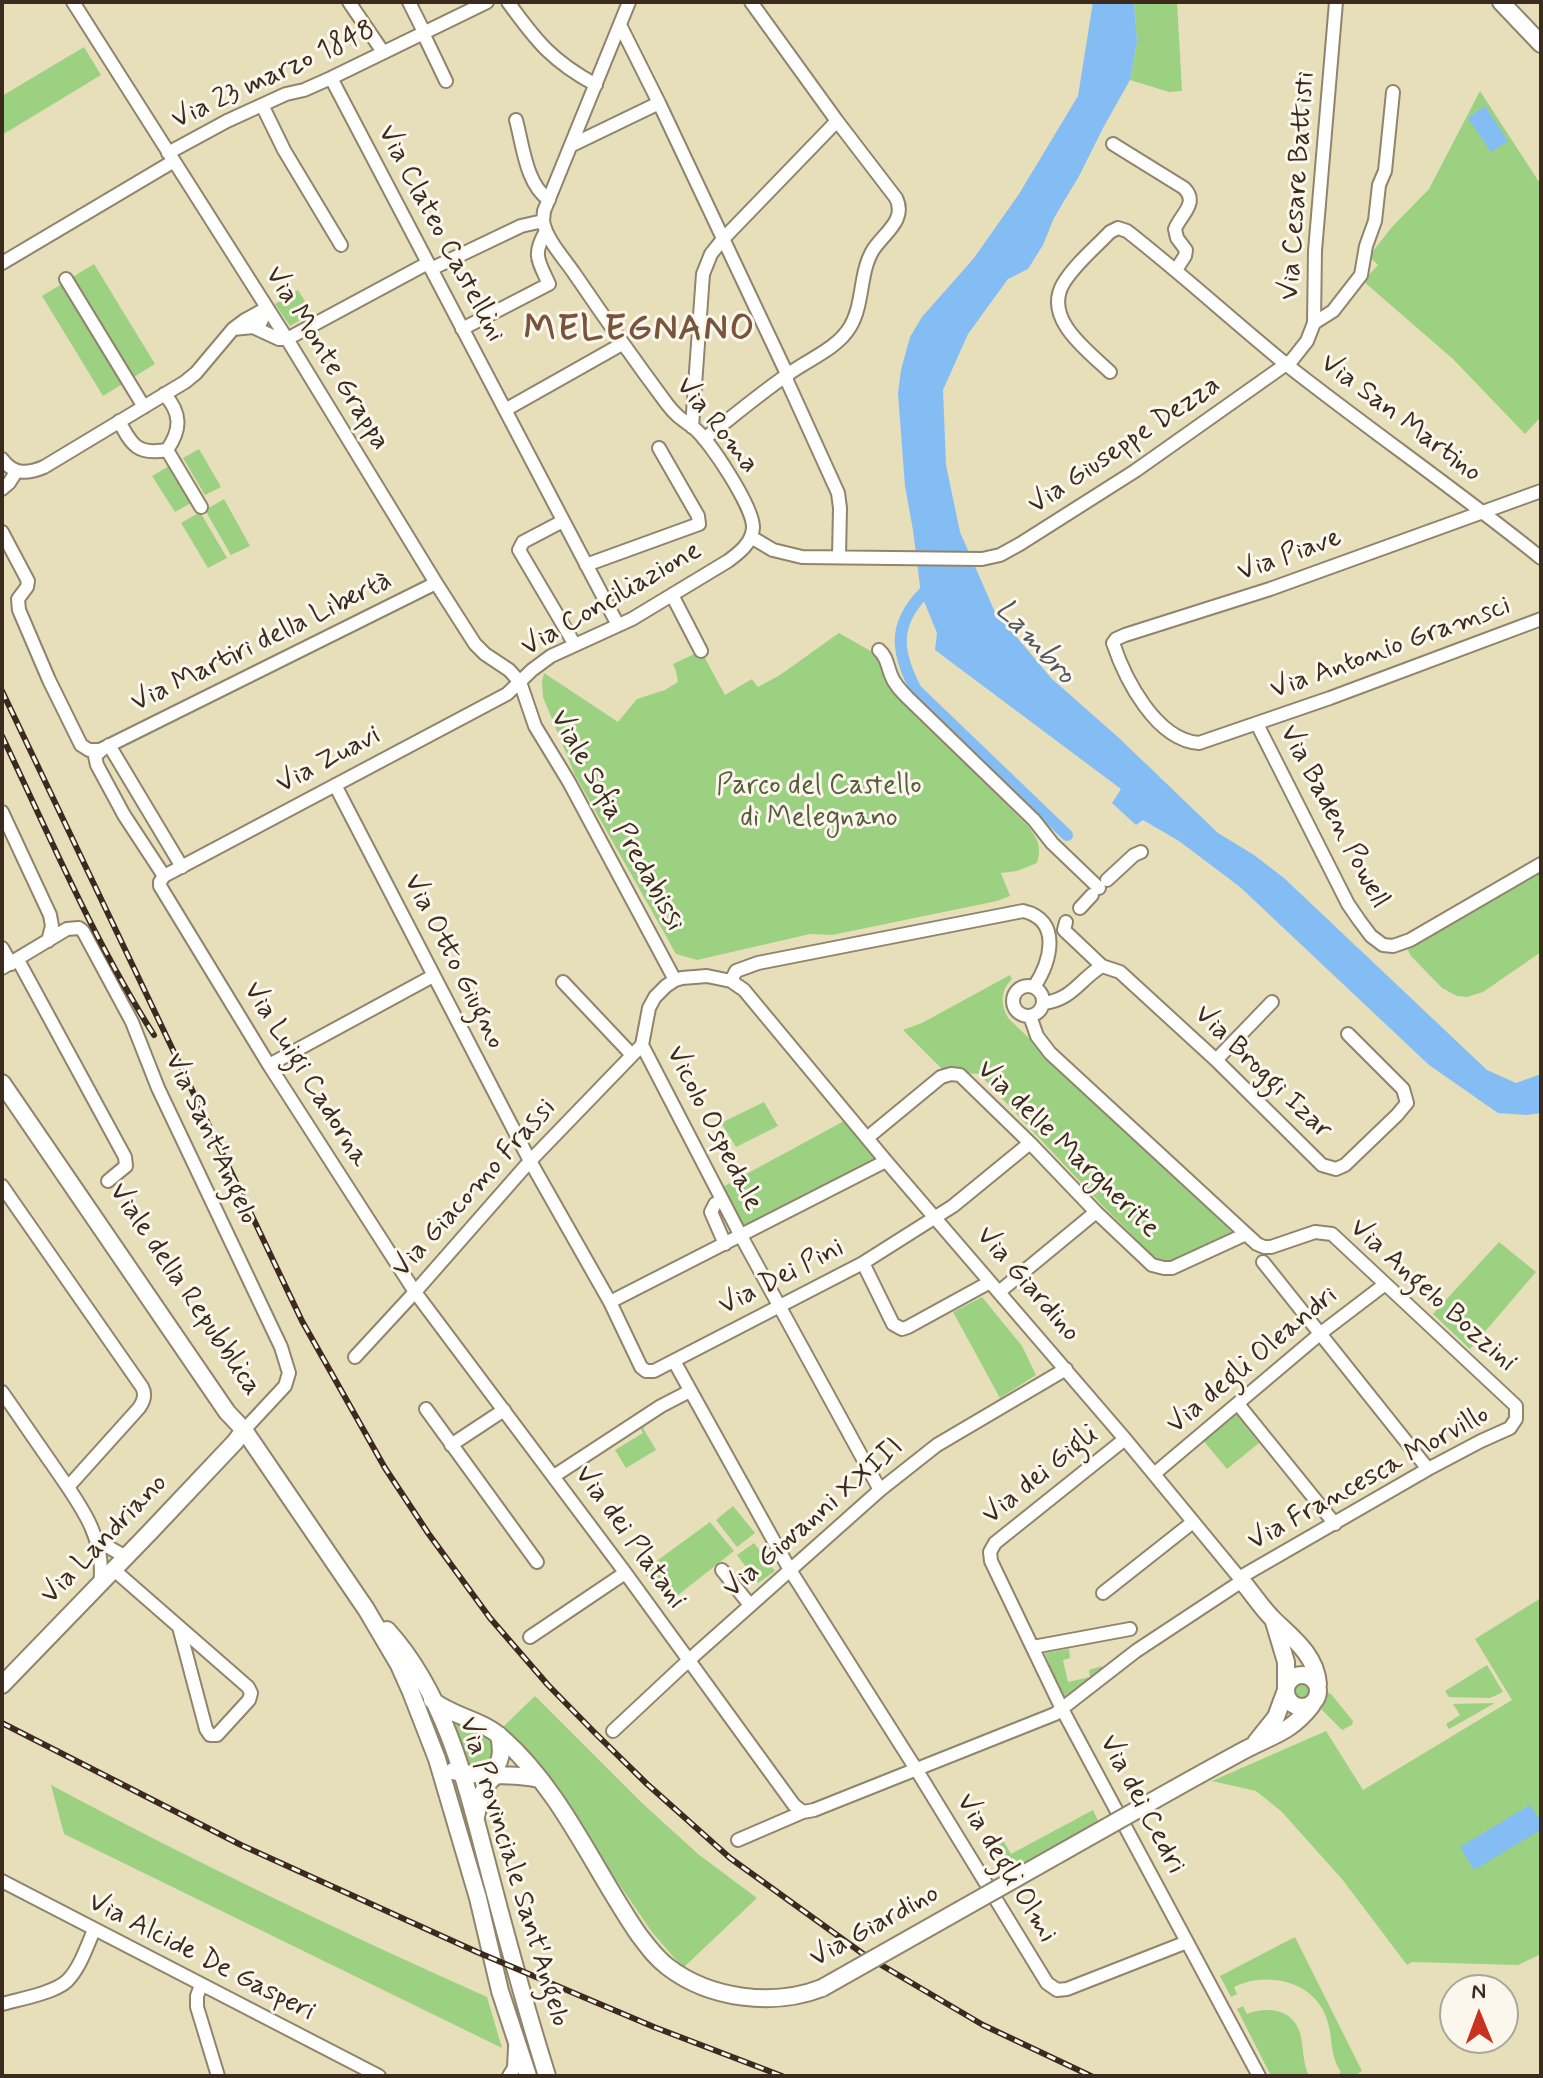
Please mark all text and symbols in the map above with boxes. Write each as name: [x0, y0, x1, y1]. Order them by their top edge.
street label: Via 23 marzo 1848: [167, 14, 381, 138]
street label: Via Cesare Battisti: [1274, 70, 1324, 302]
street label: Via Clateo Castellini: [369, 120, 511, 348]
street label: Via Monte Grappa: [256, 261, 396, 457]
district label: MELEGNANO: [522, 309, 758, 353]
street label: Via San Martino: [1313, 347, 1487, 491]
street label: Via Giuseppe Dezza: [1023, 369, 1227, 523]
street label: Via Roma: [667, 371, 765, 481]
street label: Via Piave: [1233, 522, 1347, 590]
street label: Via Conciliazione: [516, 535, 708, 665]
street label: Via Martiri della Libertà: [126, 565, 398, 721]
street label: Via Antonio Gramsci: [1266, 590, 1516, 708]
water label: Lambro: [986, 593, 1082, 693]
street label: Viale Sofia Predabissi: [541, 705, 691, 937]
street label: Via Zuavi: [271, 720, 387, 802]
street label: Via Baden Powell: [1271, 720, 1395, 914]
park label: Parco del Castello di Melegnano: [716, 770, 922, 836]
street label: Via Otto Giugno: [395, 869, 511, 1055]
street label: Via Luigi Cadorna: [235, 976, 375, 1174]
street label: Via Broggi Izar: [1186, 999, 1338, 1147]
street label: Vicolo Ospedale: [657, 1041, 769, 1217]
street label: Via Sant'Angelo: [156, 1048, 264, 1230]
street label: Via delle Margherite: [968, 1054, 1166, 1246]
street label: Via Giacomo Frassi: [386, 1093, 564, 1285]
street label: Viale della Repubblica: [100, 1177, 268, 1403]
street label: Via Angelo Bozzini: [1341, 1212, 1523, 1380]
street label: Via Giardino: [968, 1220, 1086, 1350]
street label: Via Dei Pini: [714, 1232, 850, 1324]
street label: Via degli Oleandri: [1161, 1280, 1345, 1442]
street label: Via Francesca Morvillo: [1243, 1399, 1495, 1559]
street label: Via dei Gigli: [976, 1419, 1106, 1533]
street label: Via Giovanni XXIII: [717, 1432, 911, 1606]
street label: Via dei Platani: [566, 1460, 692, 1616]
street label: Via Landriano: [34, 1468, 176, 1612]
street label: Via Provinciale Sant'Angelo: [450, 1713, 576, 2031]
street label: Via dei Cedri: [1090, 1730, 1192, 1880]
street label: Via degli Olmi: [947, 1788, 1063, 1950]
street label: Via Giardino: [805, 1878, 945, 1976]
street label: Via Alcide De Gasperi: [82, 1886, 320, 2030]
north arrow: [1439, 1974, 1519, 2054]
text: N: [1471, 1978, 1486, 2006]

